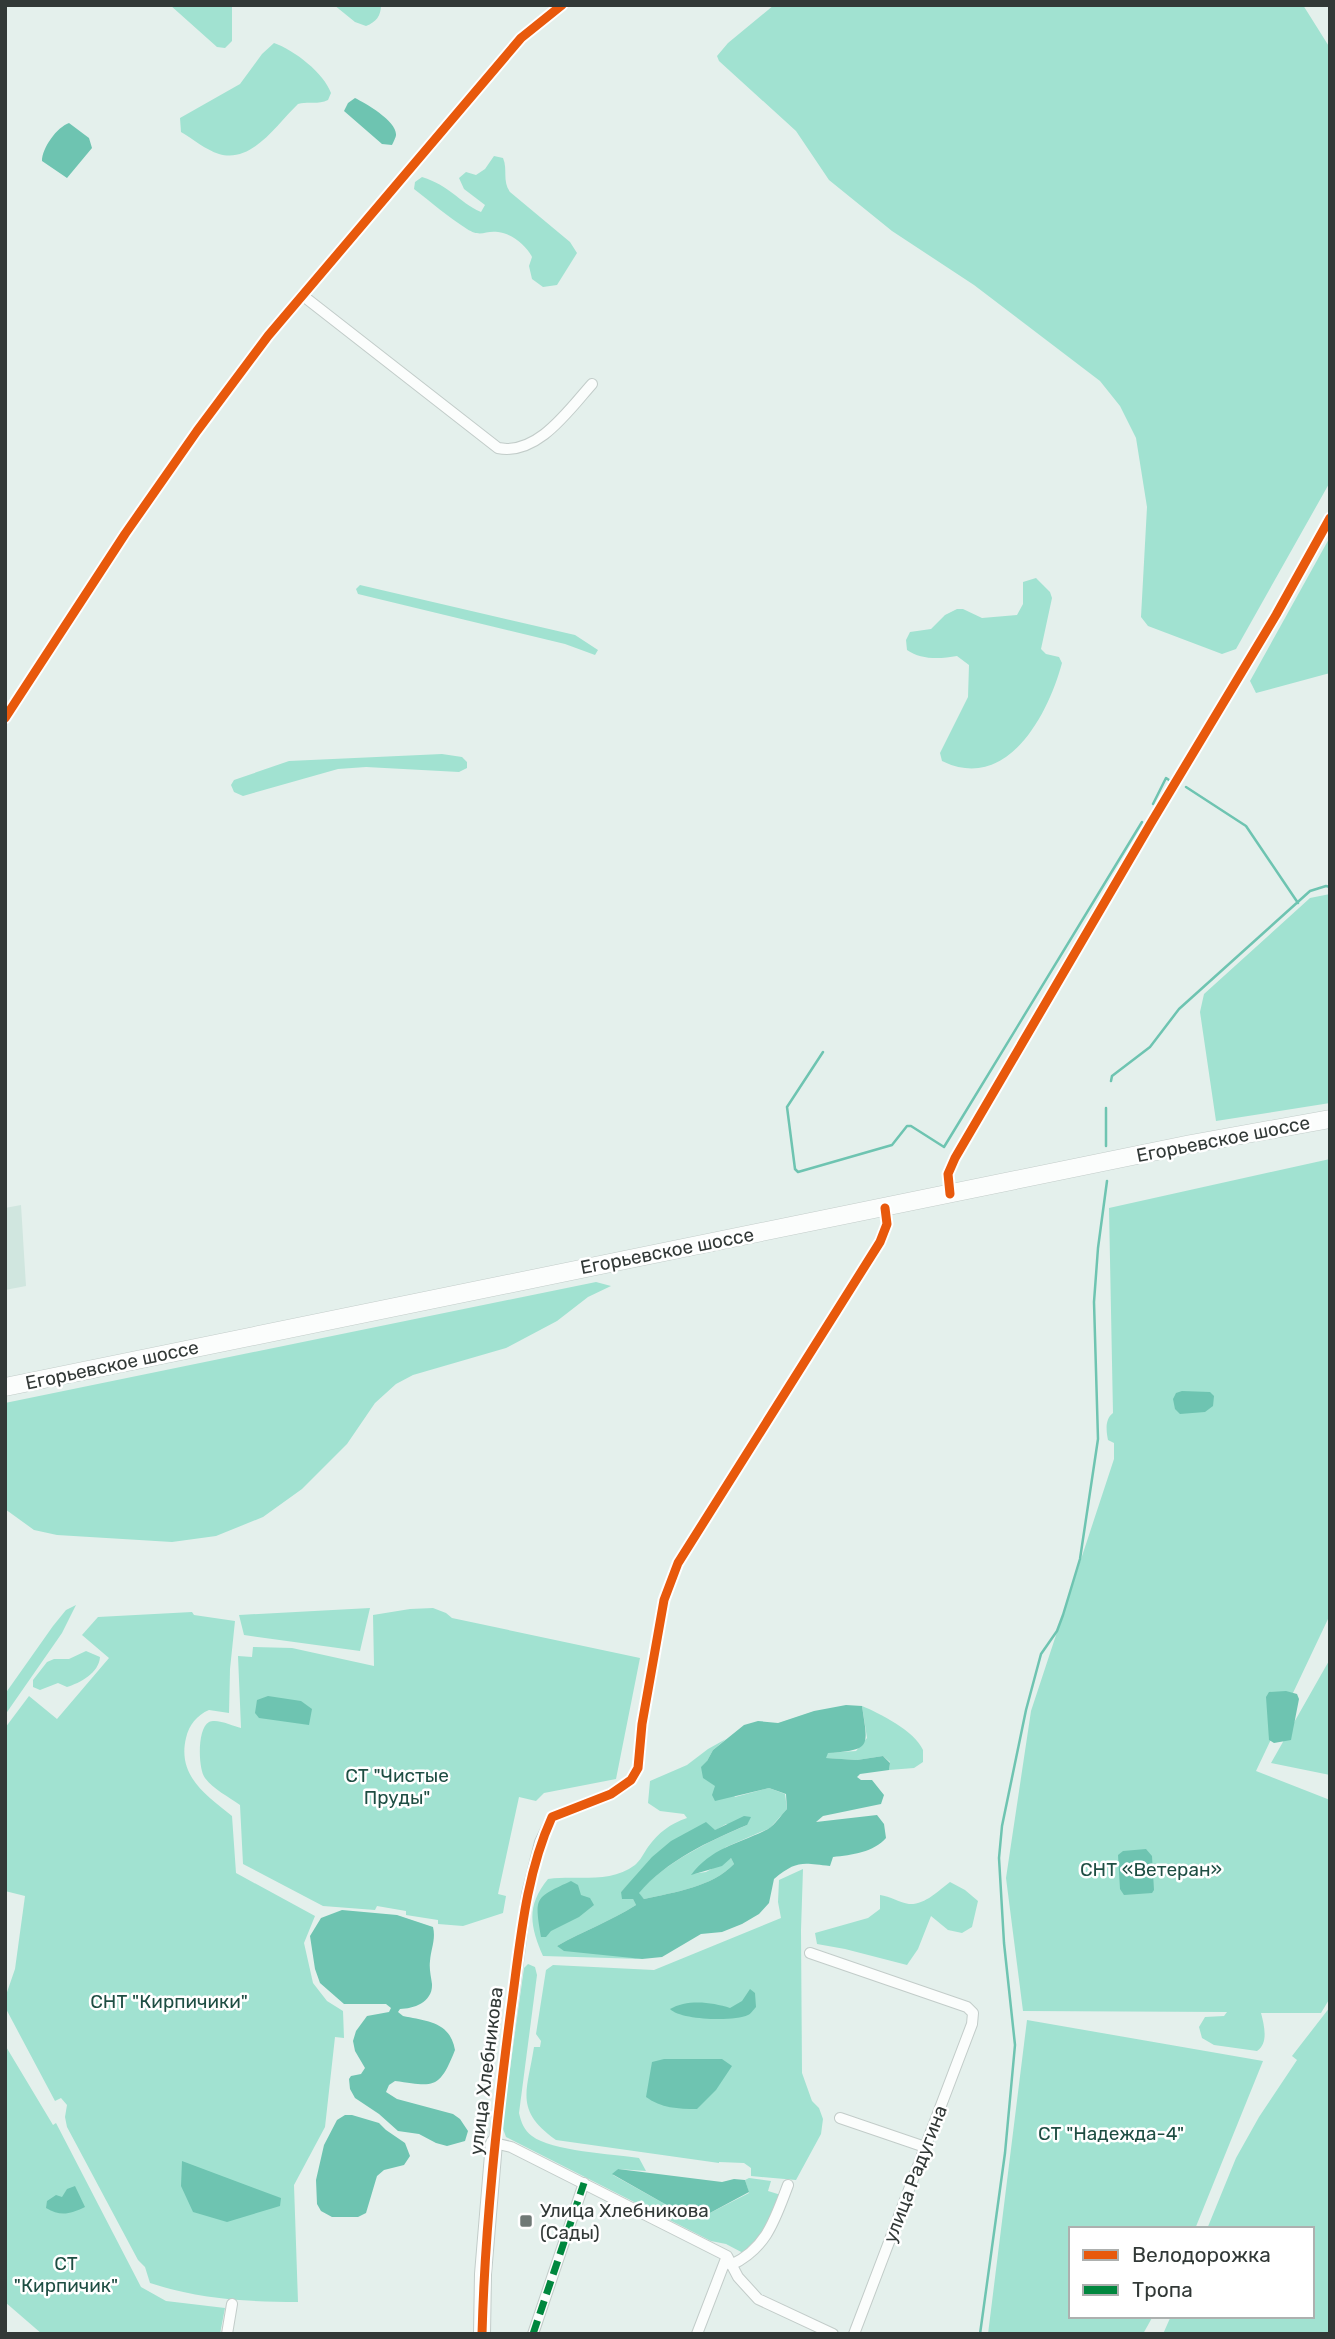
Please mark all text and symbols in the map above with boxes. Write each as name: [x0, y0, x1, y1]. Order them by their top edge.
street label: Егорьевское шоссе: [1134, 1111, 1312, 1167]
street label: Егорьевское шоссе: [578, 1223, 756, 1279]
street label: Егорьевское шоссе: [23, 1335, 201, 1395]
park label: СТ "Чистые Пруды": [345, 1764, 449, 1809]
park label: СНТ «Ветеран»: [1080, 1858, 1222, 1881]
street label: улица Хлебникова: [464, 1986, 508, 2156]
park label: СНТ "Кирпичики": [90, 1990, 248, 2013]
street label: улица Радугина: [878, 2102, 952, 2246]
park label: СТ "Надежда-4": [1038, 2122, 1184, 2145]
place label: Улица Хлебникова (Сады): [540, 2199, 709, 2244]
marker: Улица Хлебникова (Сады): [518, 2213, 534, 2229]
legend: [1069, 2227, 1314, 2318]
text: Велодорожка: [1132, 2242, 1271, 2267]
park label: СТ "Кирпичик": [14, 2252, 118, 2297]
text: Тропа: [1132, 2277, 1193, 2302]

